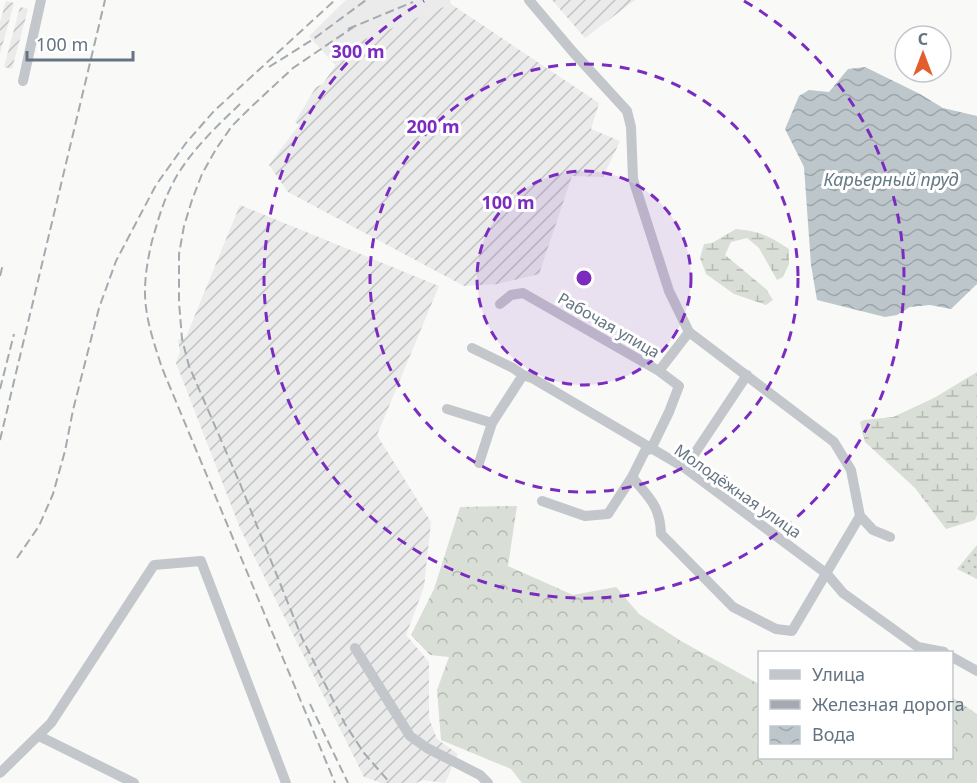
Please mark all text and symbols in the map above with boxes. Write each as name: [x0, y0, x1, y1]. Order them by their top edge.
scale bar: [27, 24, 134, 62]
north arrow: [893, 24, 953, 84]
text: С: [918, 28, 928, 50]
text: 100 m: [36, 32, 88, 56]
text: 300 m: [331, 39, 385, 63]
text: 200 m: [406, 114, 460, 138]
water label: Карьерный пруд: [823, 167, 959, 191]
text: 100 m: [481, 190, 535, 214]
centre of rings: [574, 268, 594, 288]
street label: Рабочая улица: [554, 287, 664, 363]
street label: Молодёжная улица: [670, 439, 806, 543]
legend: [758, 651, 953, 759]
text: Улица: [812, 662, 865, 686]
text: Железная дорога: [812, 692, 964, 716]
text: Вода: [812, 722, 855, 746]

